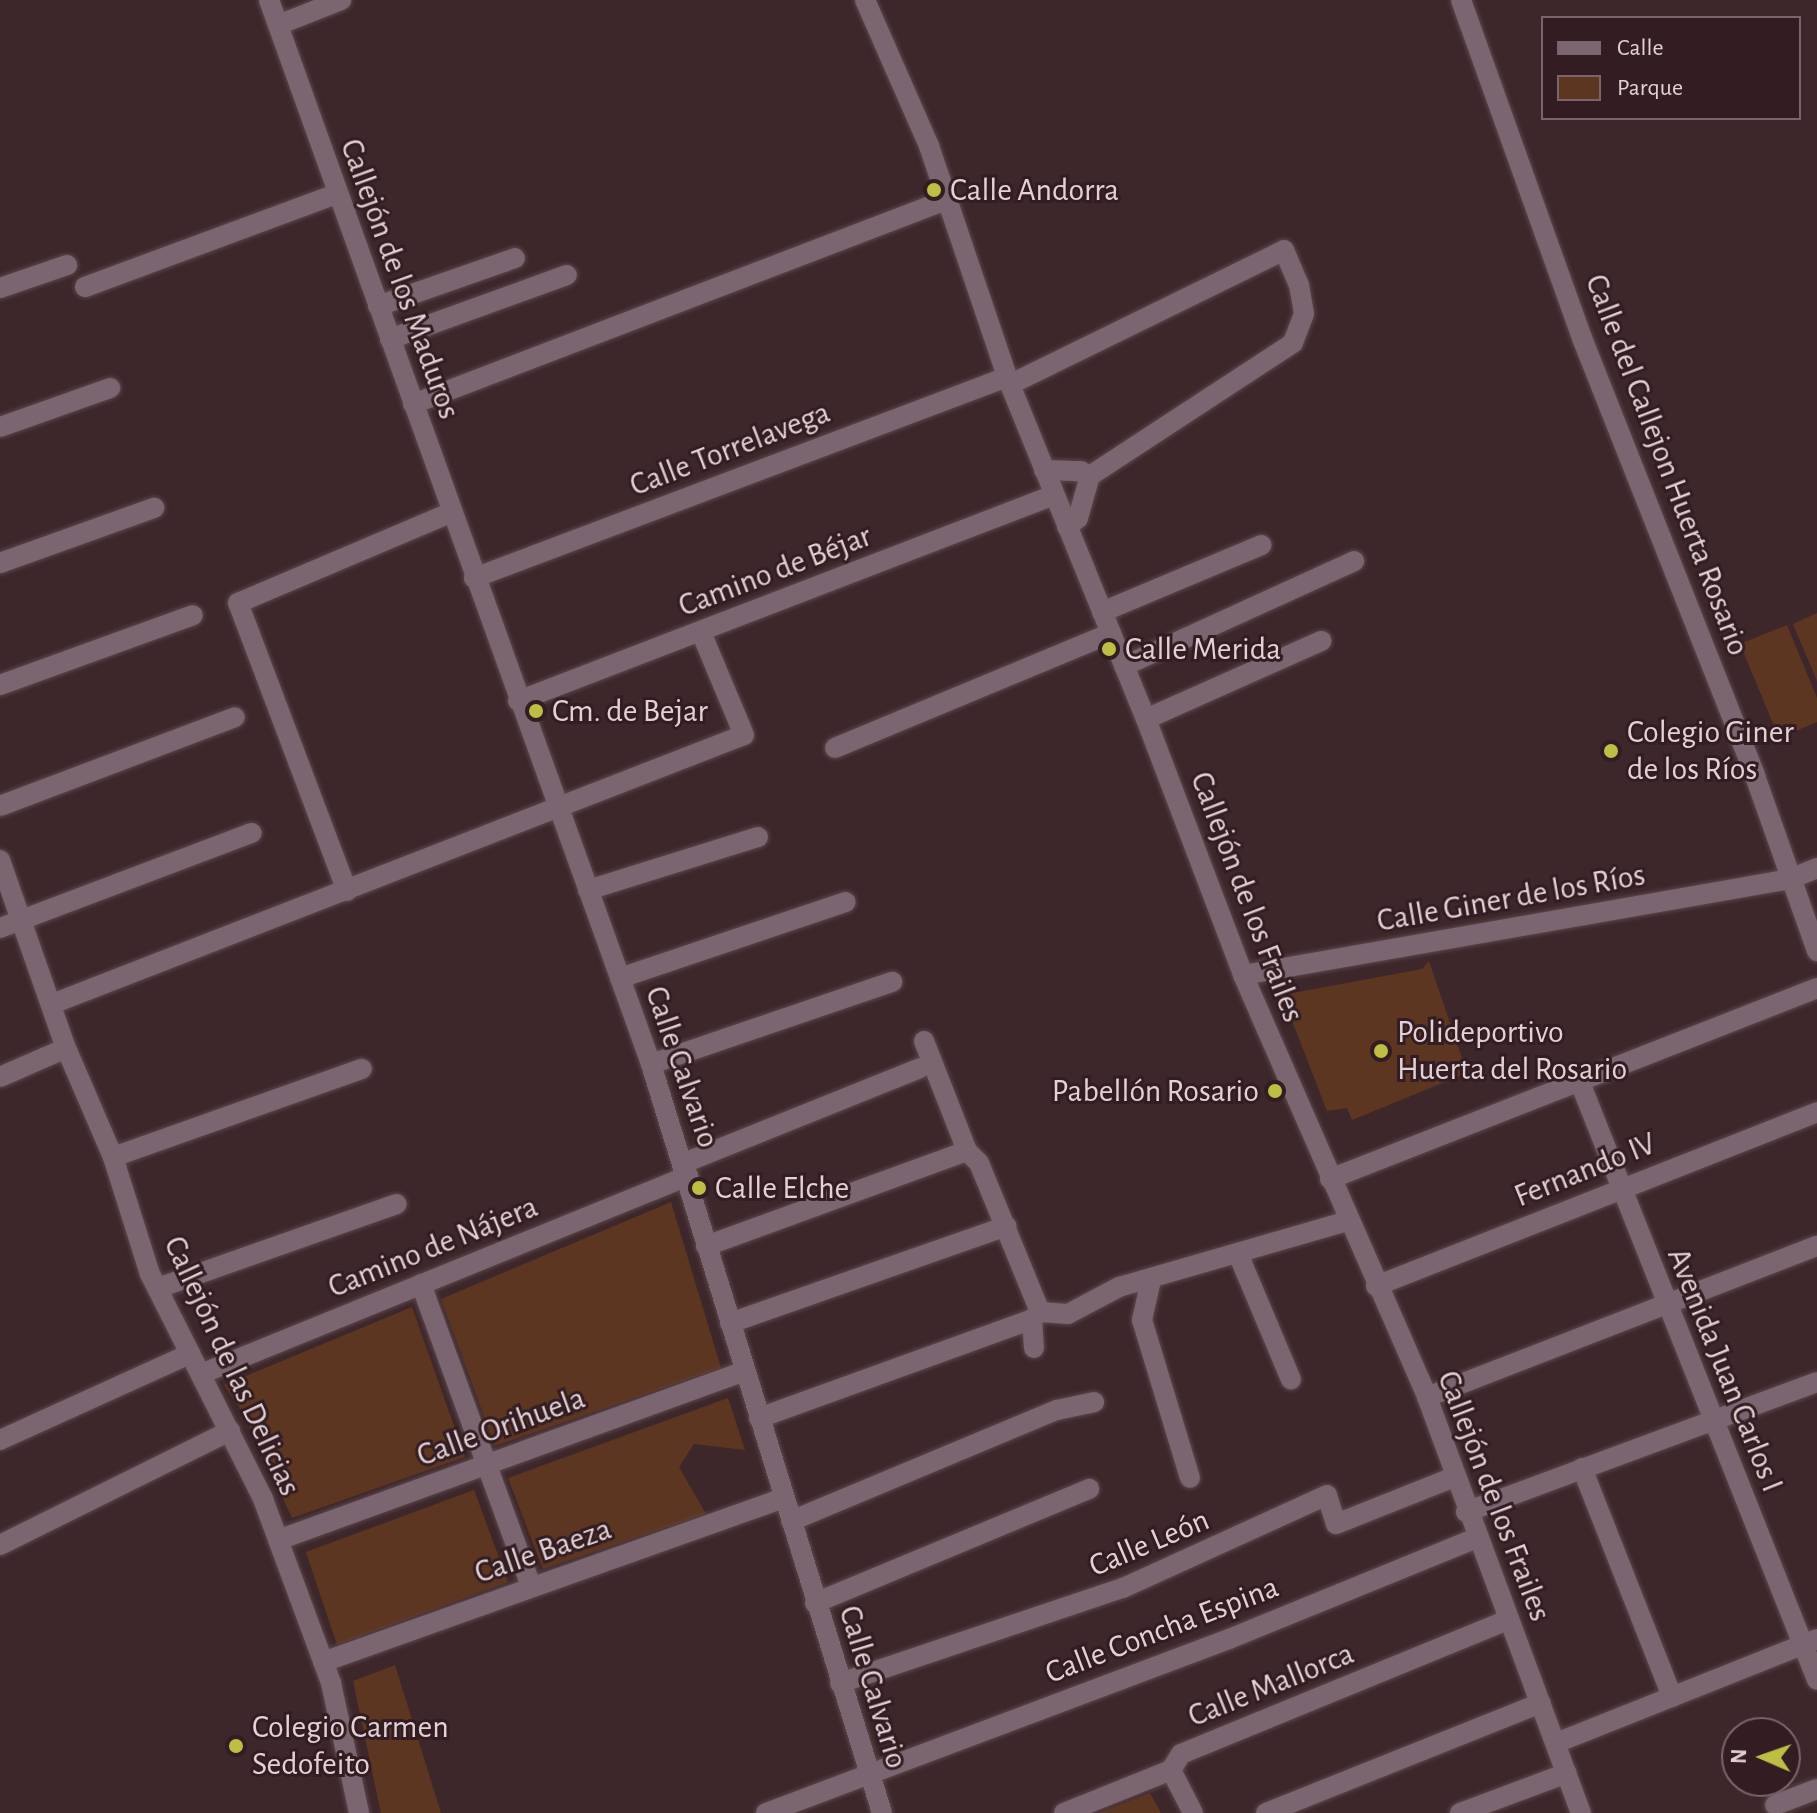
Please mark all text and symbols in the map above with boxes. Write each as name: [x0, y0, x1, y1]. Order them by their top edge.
legend: [1541, 16, 1801, 120]
text: Calle: [1617, 36, 1664, 60]
text: Parque: [1617, 76, 1683, 100]
street label: Callejón de los Maduros: [331, 134, 469, 424]
place label: Calle Andorra: [950, 171, 1119, 209]
marker: Calle Andorra: [925, 181, 943, 199]
street label: Calle del Callejon Huerta Rosario: [1576, 269, 1758, 661]
street label: Calle Torrelavega: [624, 393, 836, 505]
street label: Camino de Béjar: [673, 517, 877, 625]
place label: Calle Merida: [1125, 630, 1281, 668]
marker: Calle Merida: [1100, 640, 1118, 658]
place label: Cm. de Bejar: [552, 692, 708, 730]
marker: Cm. de Bejar: [527, 702, 545, 720]
place label: Colegio Giner de los Ríos: [1627, 714, 1794, 789]
marker: Colegio Giner de los Ríos: [1602, 742, 1620, 760]
street label: Callejón de los Frailes: [1182, 767, 1312, 1027]
street label: Calle Giner de los Ríos: [1374, 856, 1648, 940]
street label: Calle Calvario: [637, 981, 727, 1153]
place label: Polideportivo Huerta del Rosario: [1397, 1014, 1627, 1089]
marker: Polideportivo Huerta del Rosario: [1372, 1042, 1390, 1060]
place label: Pabellón Rosario: [1052, 1072, 1259, 1110]
marker: Pabellón Rosario: [1266, 1082, 1284, 1100]
street label: Fernando IV: [1509, 1124, 1661, 1216]
place label: Calle Elche: [715, 1169, 849, 1207]
marker: Calle Elche: [690, 1179, 708, 1197]
street label: Camino de Nájera: [323, 1188, 543, 1306]
street label: Callejón de las Delicias: [155, 1230, 309, 1502]
street label: Avenida Juan Carlos I: [1659, 1242, 1791, 1498]
street label: Callejón de los Frailes: [1429, 1366, 1559, 1626]
street label: Calle Orihuela: [412, 1379, 590, 1475]
street label: Calle León: [1083, 1501, 1215, 1585]
street label: Calle Baeza: [470, 1510, 616, 1592]
street label: Calle Concha Espina: [1040, 1568, 1284, 1692]
street label: Calle Calvario: [830, 1601, 916, 1773]
street label: Calle Mallorca: [1183, 1634, 1359, 1736]
place label: Colegio Carmen Sedofeito: [252, 1709, 449, 1784]
north arrow: [1721, 1717, 1801, 1797]
marker: Colegio Carmen Sedofeito: [227, 1737, 245, 1755]
text: N: [1728, 1748, 1750, 1764]

